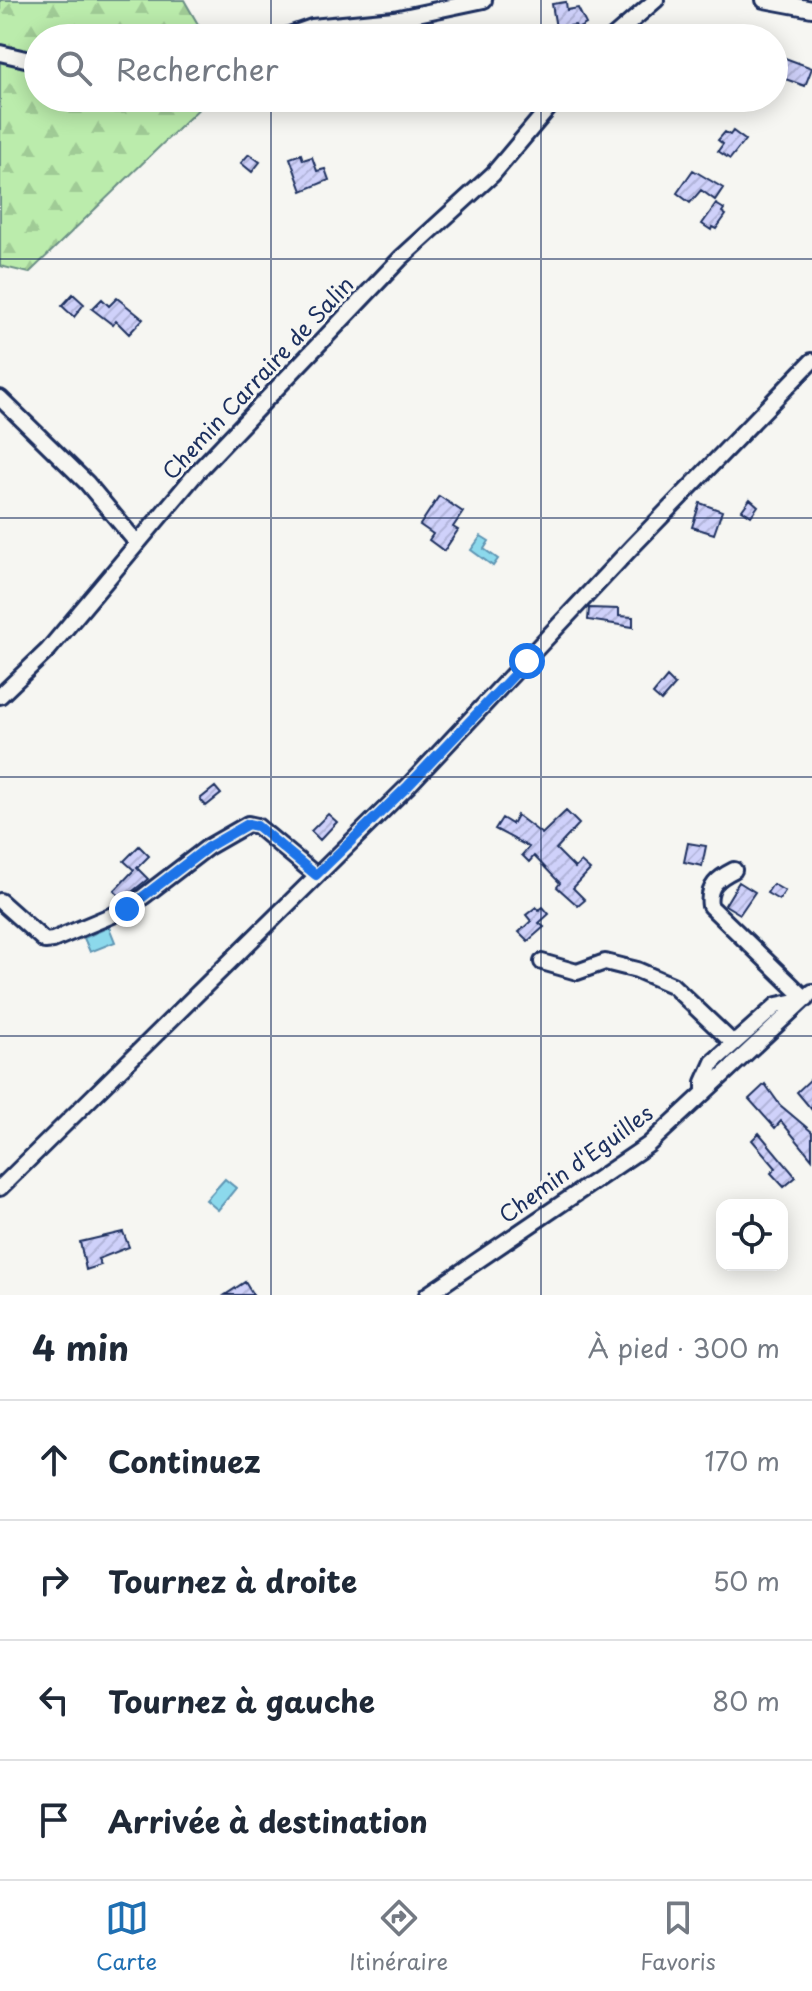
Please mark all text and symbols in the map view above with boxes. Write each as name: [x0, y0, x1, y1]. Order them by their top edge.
search box: [24, 24, 788, 112]
icon: search: [52, 46, 96, 90]
text: Rechercher: [116, 46, 279, 91]
street label: Chemin Carraire de Salin: [154, 268, 360, 486]
route start: [509, 643, 545, 679]
route end: [109, 891, 145, 927]
street label: Chemin d'Eguilles: [491, 1096, 659, 1230]
map controls: [716, 1199, 788, 1271]
button: locate: [716, 1199, 788, 1271]
text: 4 min: [32, 1321, 129, 1373]
text: À pied · 300 m: [588, 1328, 780, 1367]
icon: ahead: [32, 1438, 76, 1482]
text: Continuez: [108, 1438, 261, 1483]
text: 170 m: [705, 1441, 780, 1480]
icon: right: [32, 1558, 76, 1602]
text: Tournez à droite: [108, 1558, 357, 1603]
text: 50 m: [713, 1561, 780, 1600]
icon: left: [32, 1678, 76, 1722]
text: Tournez à gauche: [108, 1678, 375, 1723]
text: 80 m: [712, 1681, 780, 1720]
icon: arrive: [32, 1798, 76, 1842]
text: Arrivée à destination: [108, 1798, 428, 1843]
tab: Carte: [96, 1896, 157, 1977]
tab: Itinéraire: [349, 1896, 448, 1977]
tab: Favoris: [640, 1896, 716, 1977]

